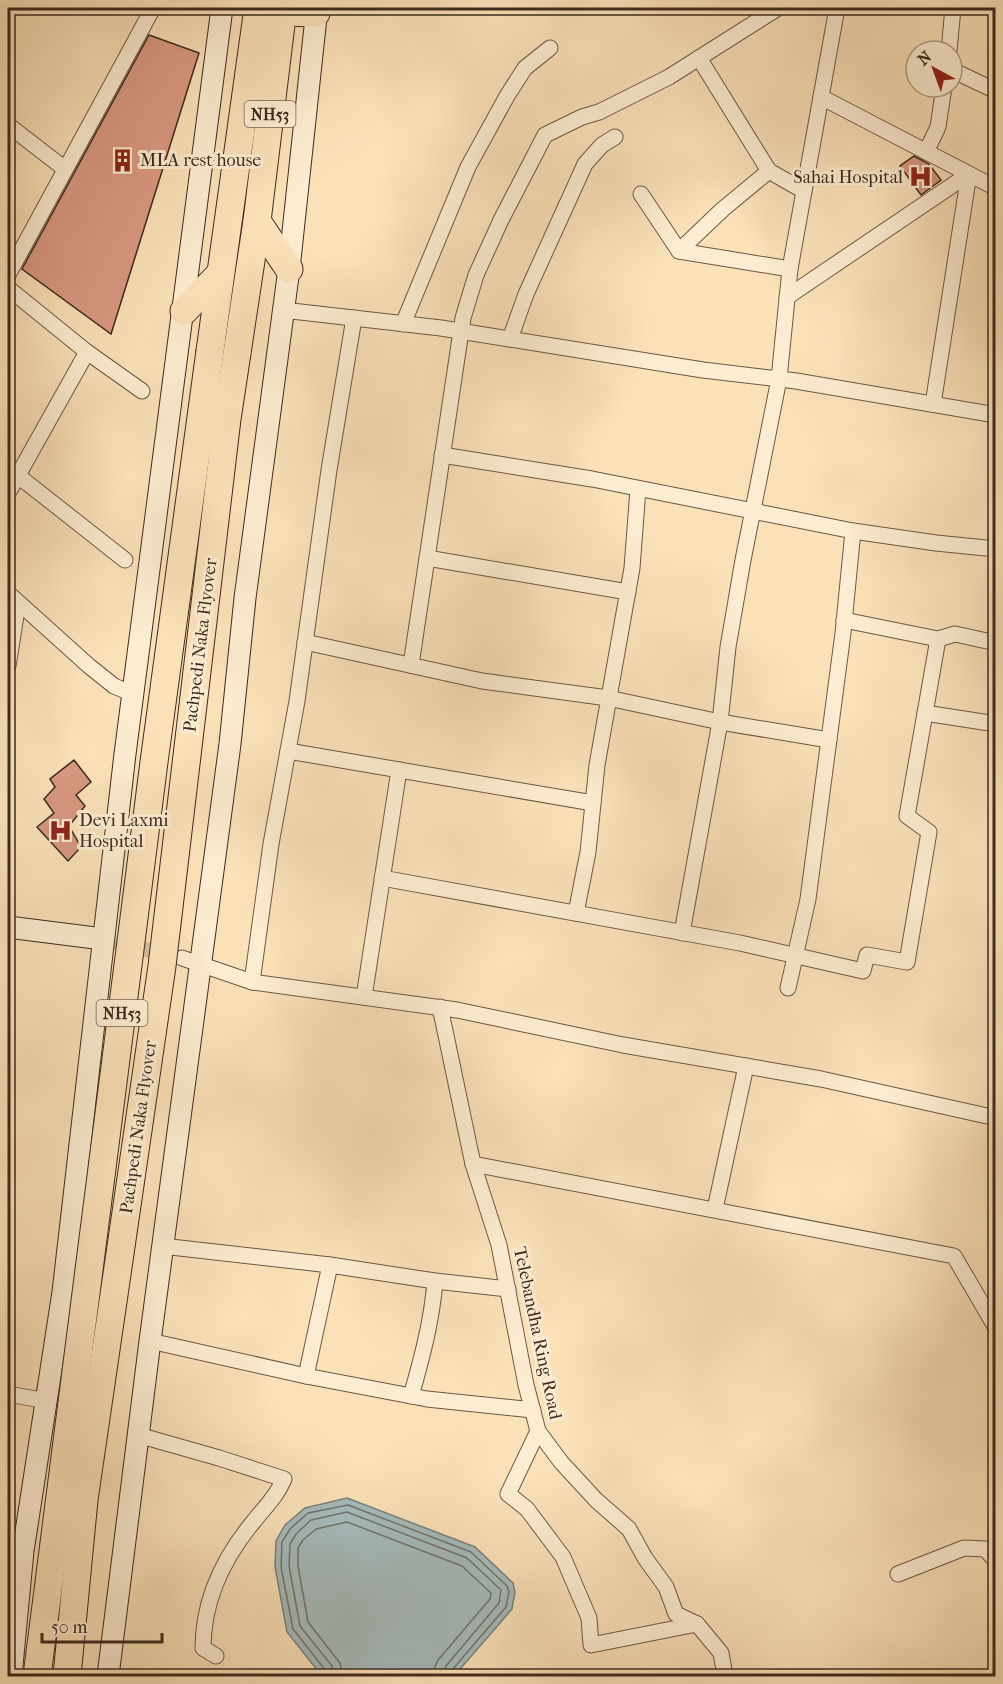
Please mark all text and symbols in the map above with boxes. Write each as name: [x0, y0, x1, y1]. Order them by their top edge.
north arrow: [904, 39, 964, 99]
text: N: [914, 46, 936, 69]
road number: NH53: [244, 101, 296, 127]
building icon: MLA rest house: [109, 147, 135, 173]
place label: MLA rest house: [140, 150, 261, 171]
hospital icon: Sahai Hospital: [908, 164, 934, 190]
place label: Sahai Hospital: [793, 167, 903, 188]
street label: Pachpedi Naka Flyover: [179, 556, 222, 733]
place label: Devi Laxmi Hospital: [79, 810, 169, 852]
hospital icon: Devi Laxmi Hospital: [48, 817, 74, 843]
road number: NH53: [96, 1000, 148, 1026]
street label: Pachpedi Naka Flyover: [116, 1038, 161, 1215]
street label: Telebandha Ring Road: [509, 1245, 566, 1421]
scale bar: [42, 1606, 162, 1644]
text: 50 m: [51, 1617, 88, 1638]

